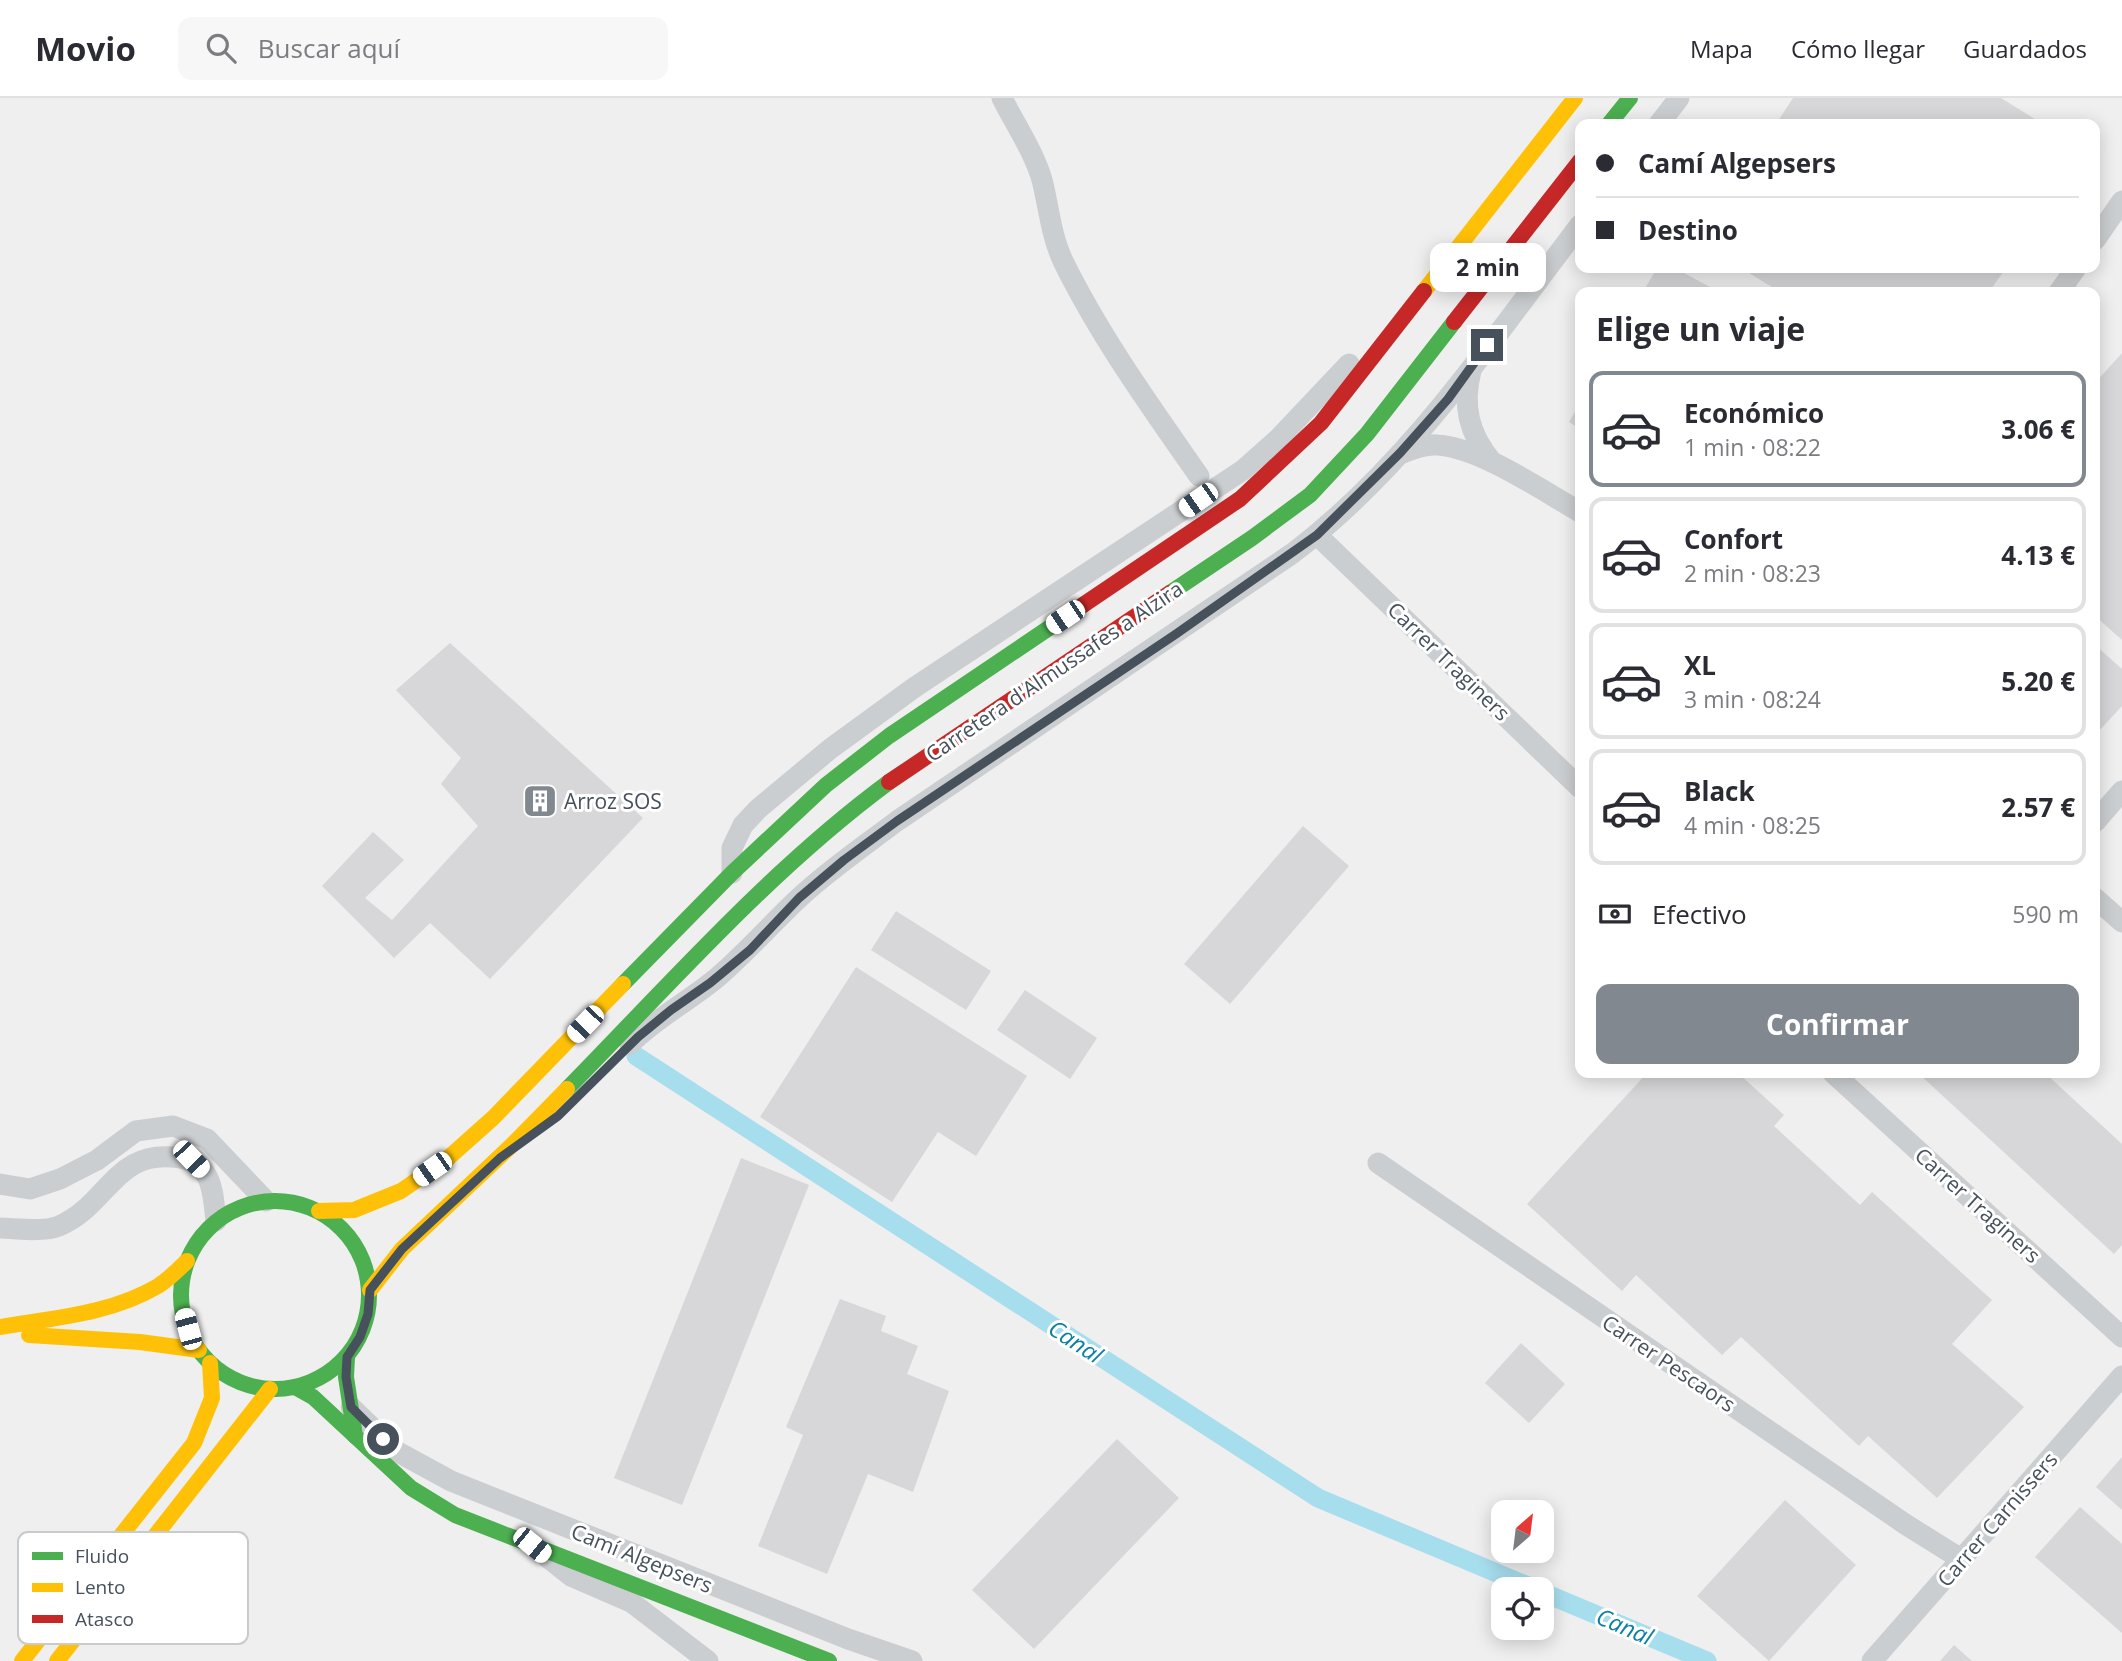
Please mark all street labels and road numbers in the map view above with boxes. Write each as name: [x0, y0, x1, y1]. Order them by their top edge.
street label: Carretera d'Almussafes a Alzira: [920, 574, 1188, 768]
street label: Carrer Traginers: [1382, 595, 1516, 727]
street label: Carrer Traginers: [1909, 1141, 2047, 1269]
street label: Carrer Pescaors: [1597, 1308, 1741, 1418]
street label: Carrer Carnissers: [1931, 1446, 2063, 1592]
street label: Camí Algepsers: [567, 1517, 717, 1599]

